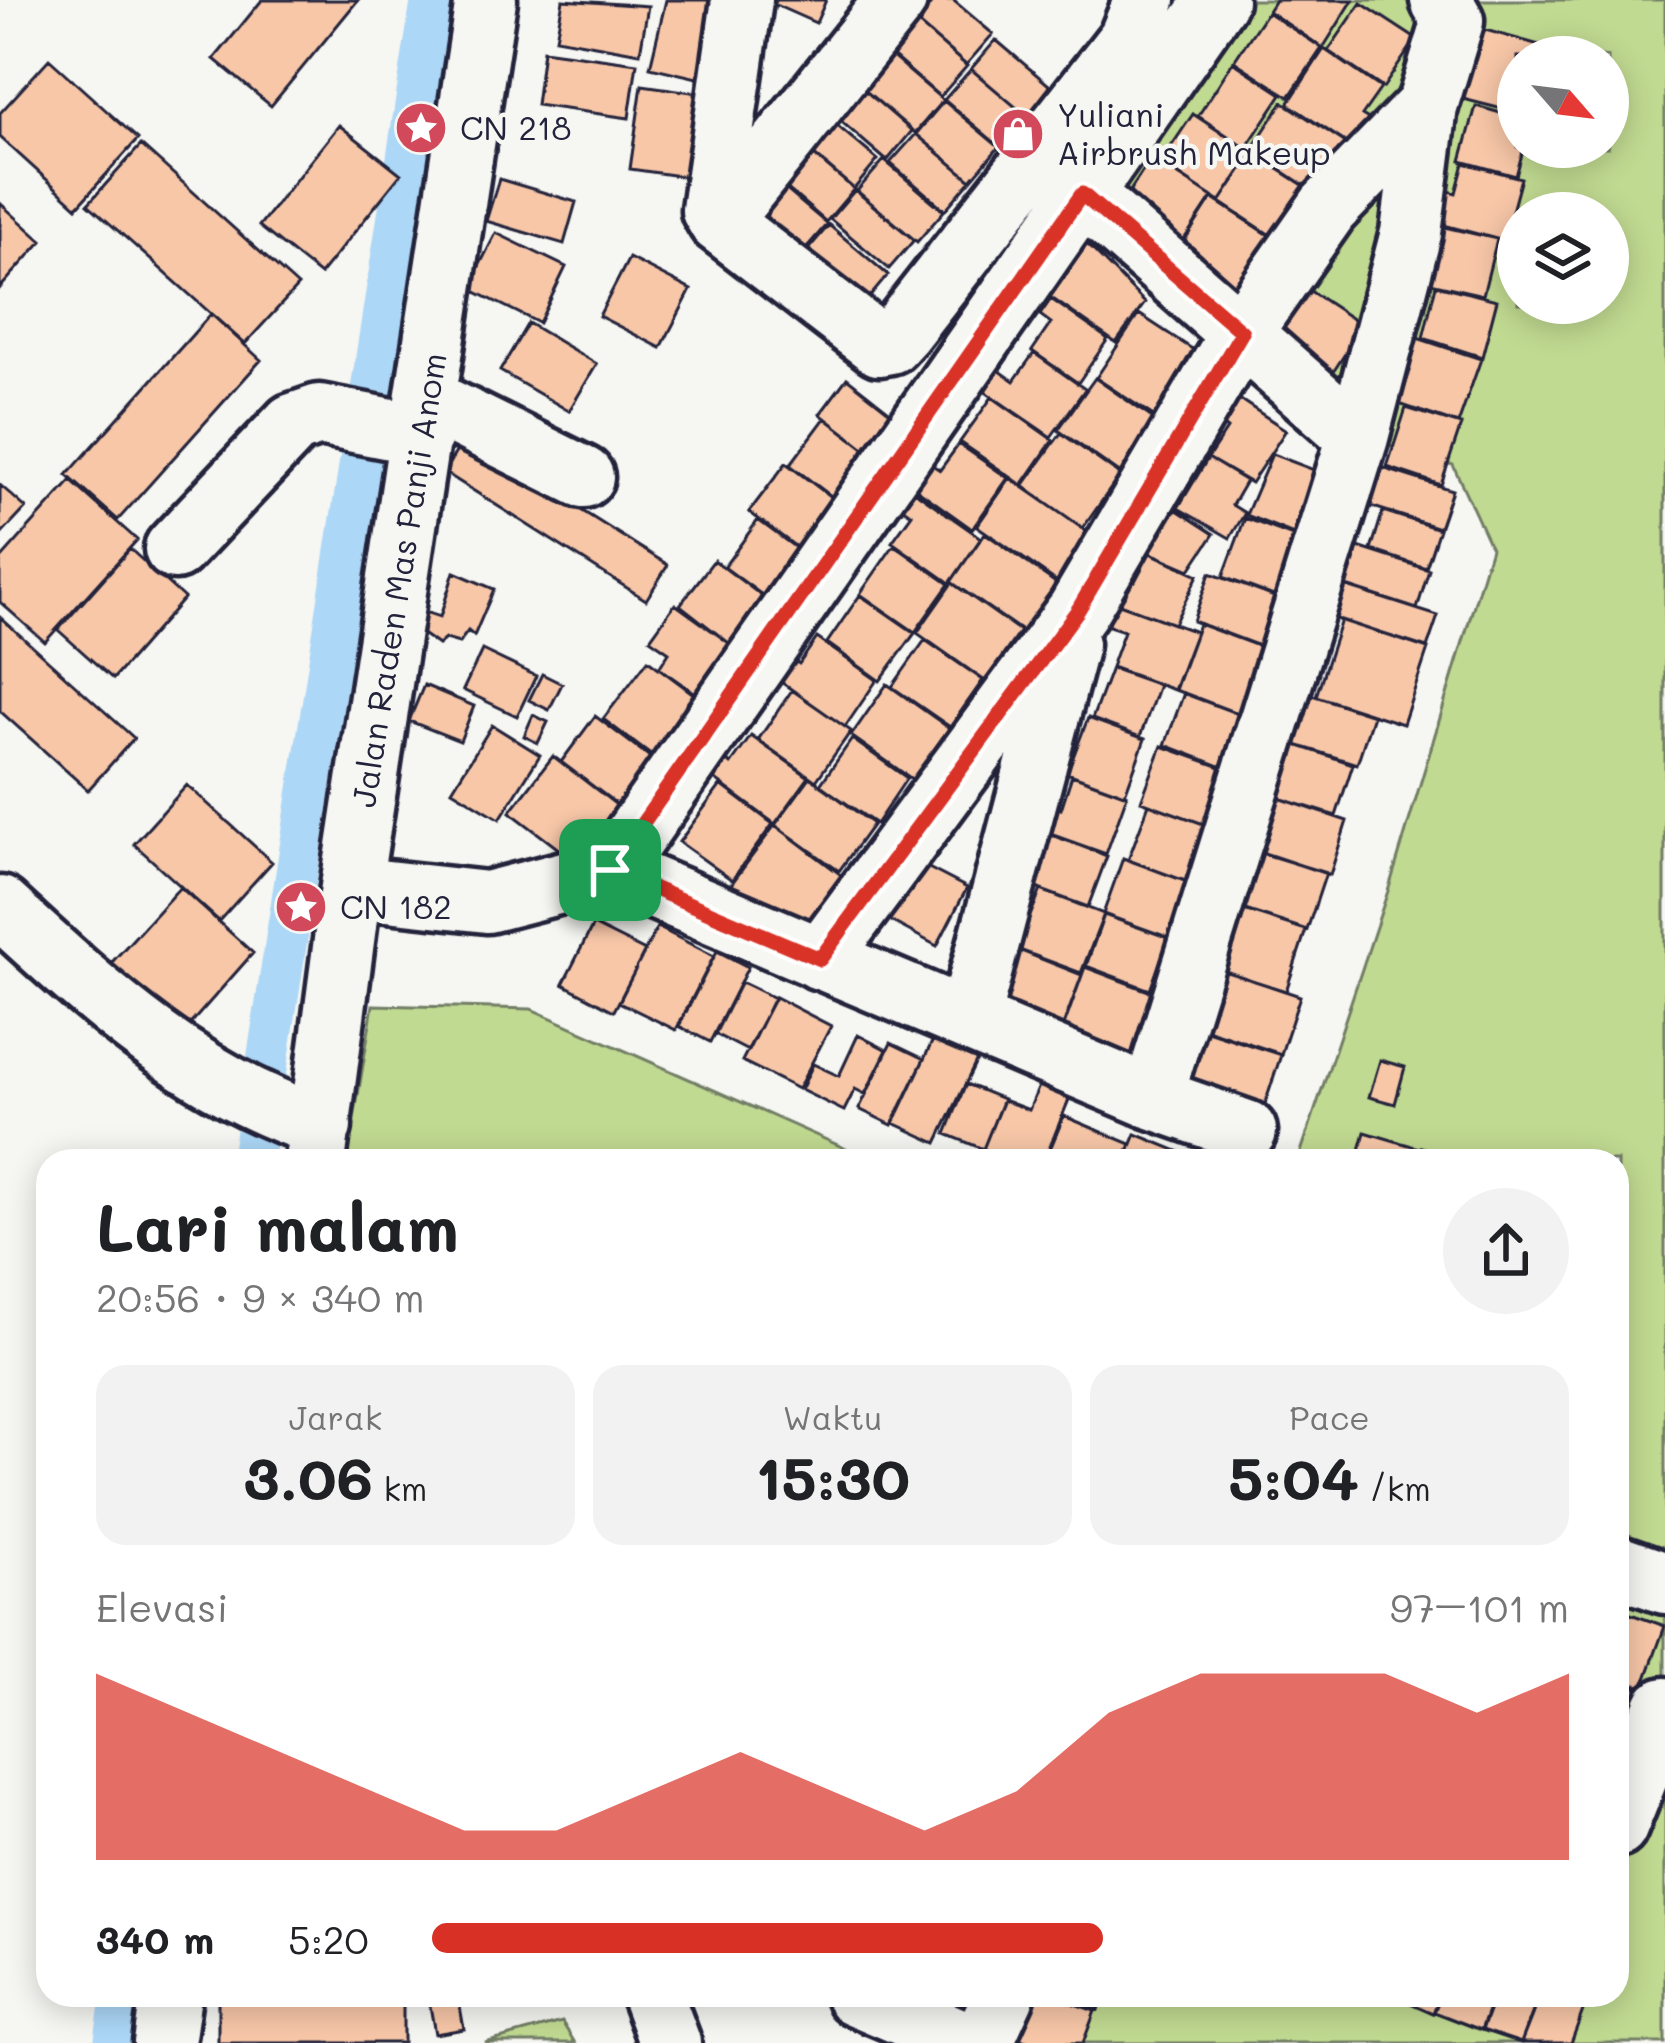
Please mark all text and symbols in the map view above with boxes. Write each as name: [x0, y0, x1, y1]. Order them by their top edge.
north arrow: [1497, 36, 1629, 168]
map controls: [1497, 36, 1629, 324]
place label: Yuliani Airbrush Makeup: [1057, 92, 1331, 173]
place icon: CN 218: [393, 100, 449, 156]
place label: CN 218: [460, 105, 572, 148]
shop icon: Yuliani Airbrush Makeup: [990, 106, 1046, 162]
button: layers: [1497, 192, 1629, 324]
street label: Jalan Raden Mas Panji Anom: [340, 349, 455, 810]
pin: [559, 819, 661, 921]
icon: arrive: [577, 837, 643, 903]
place icon: CN 182: [273, 879, 329, 935]
place label: CN 182: [340, 884, 452, 927]
text: Lari malam: [96, 1183, 459, 1269]
button: share: [1443, 1188, 1569, 1314]
text: 20:56 · 9 × 340 m: [96, 1271, 425, 1322]
text: Jarak: [289, 1395, 382, 1438]
text: Waktu: [783, 1395, 882, 1438]
text: Pace: [1289, 1395, 1370, 1438]
text: 3.06: [244, 1438, 373, 1516]
text: 15:30: [755, 1438, 910, 1516]
text: 5:04: [1228, 1438, 1359, 1516]
text: km: [373, 1466, 427, 1509]
text: /km: [1359, 1466, 1431, 1509]
text: Elevasi: [96, 1581, 228, 1632]
text: 97–101 m: [1390, 1581, 1569, 1632]
text: 340 m: [96, 1913, 214, 1964]
text: 5:20: [288, 1913, 369, 1964]

